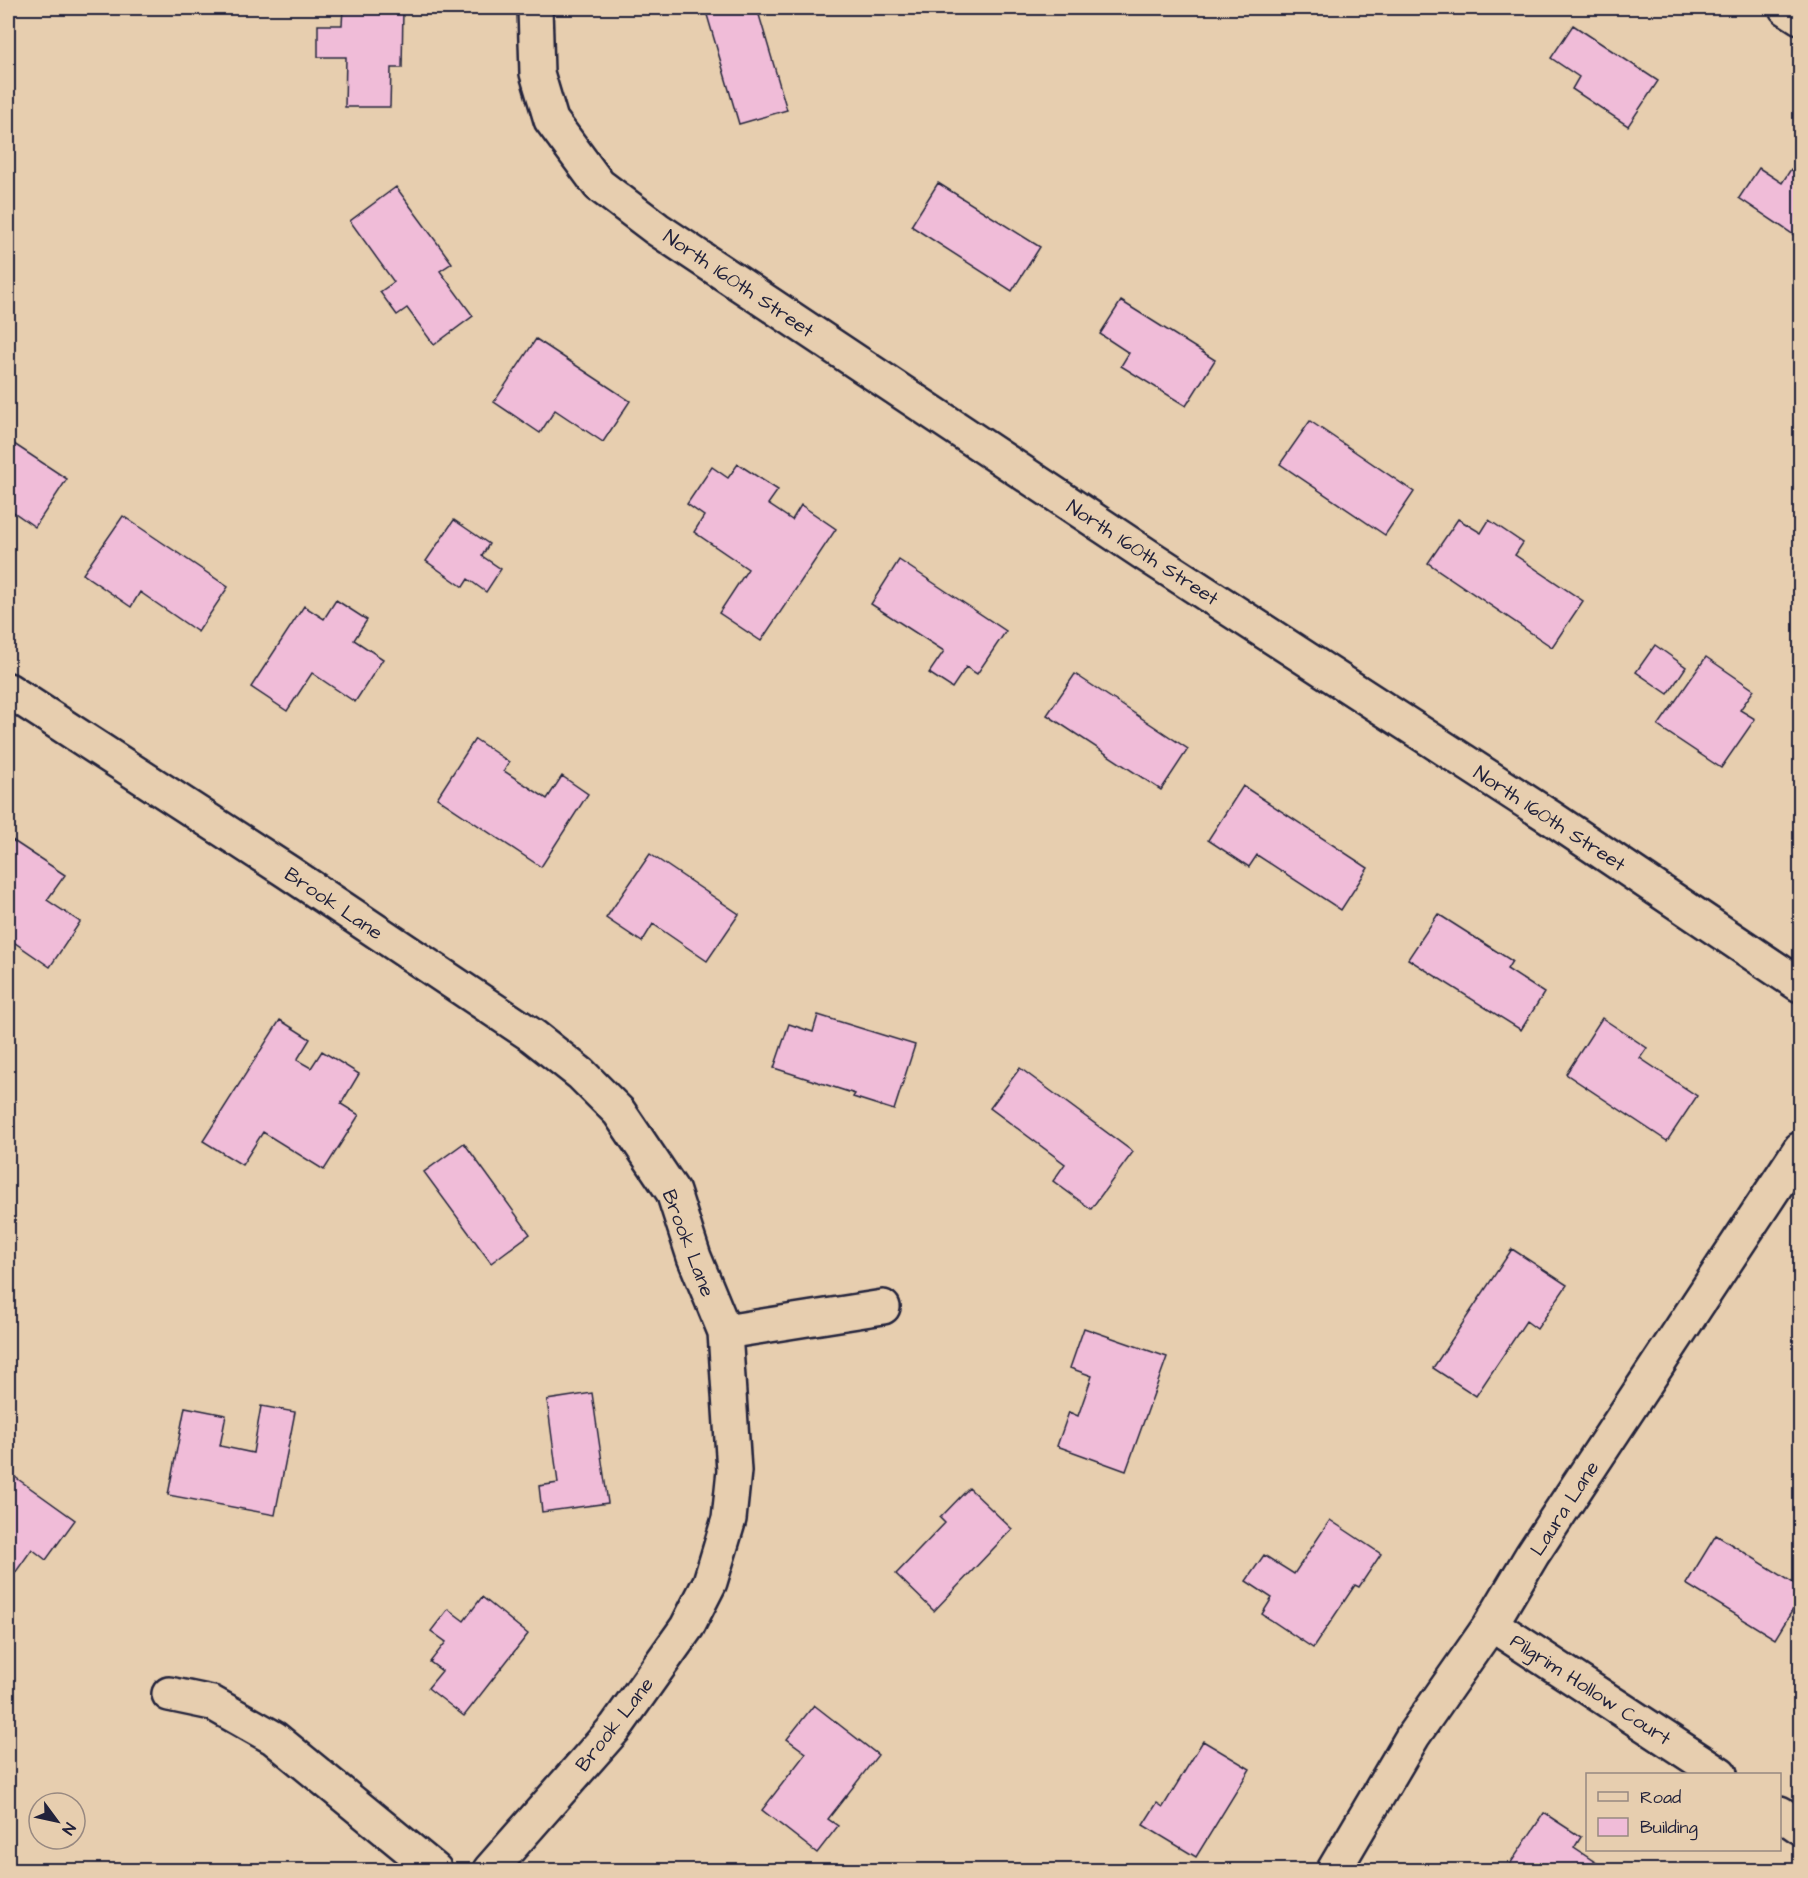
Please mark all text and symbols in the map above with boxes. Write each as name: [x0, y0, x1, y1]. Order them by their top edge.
street label: North 160th Street: [658, 223, 819, 345]
street label: North 160th Street: [1061, 493, 1224, 613]
street label: North 160th Street: [1468, 759, 1631, 879]
street label: Brook Lane: [279, 861, 388, 947]
street label: Brook Lane: [655, 1186, 721, 1301]
street label: Laura Lane: [1524, 1455, 1606, 1562]
street label: Pilgrim Hollow Court: [1504, 1627, 1676, 1753]
street label: Brook Lane: [569, 1671, 661, 1778]
legend: [1586, 1773, 1781, 1851]
text: Road: [1640, 1785, 1681, 1810]
north arrow: [27, 1791, 87, 1851]
text: Building: [1640, 1815, 1698, 1841]
text: N: [57, 1818, 81, 1839]

